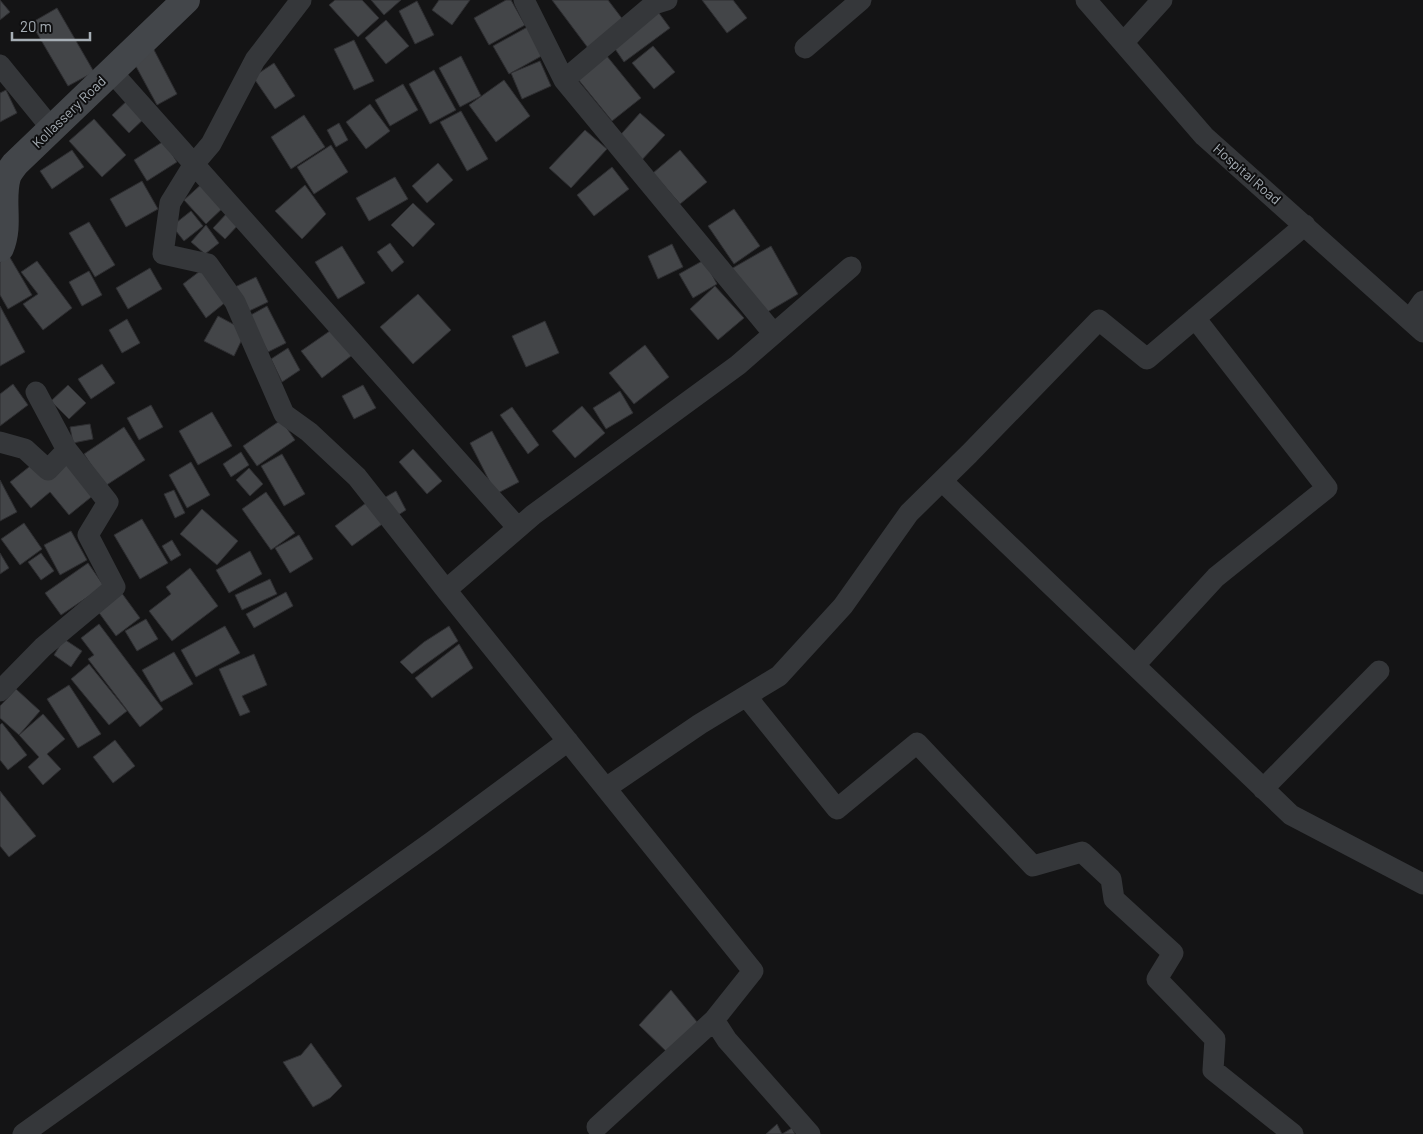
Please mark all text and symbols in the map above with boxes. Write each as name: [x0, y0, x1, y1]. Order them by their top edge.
scale bar: [12, 10, 90, 42]
text: 20 m: [20, 17, 52, 35]
street label: Kollassery Road: [28, 72, 109, 151]
street label: Hospital Road: [1210, 140, 1285, 208]

